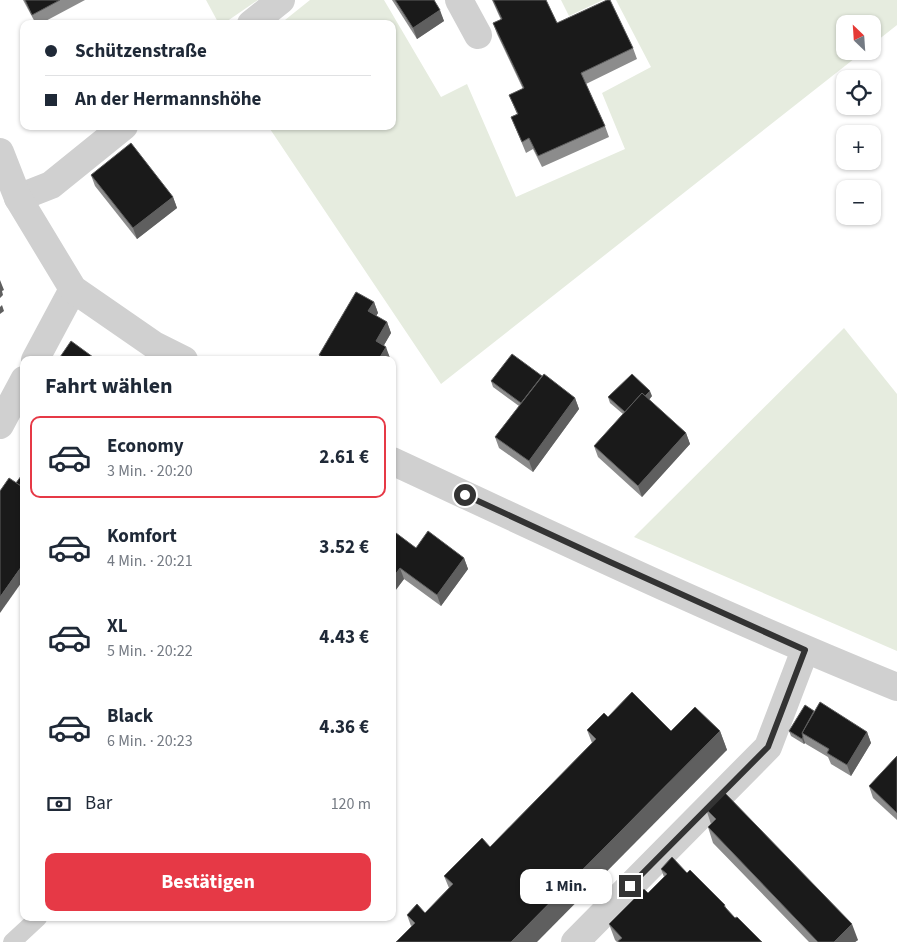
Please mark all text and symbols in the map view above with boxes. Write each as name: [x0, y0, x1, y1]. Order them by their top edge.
north arrow: [836, 15, 881, 60]
map controls: [836, 15, 881, 225]
text: Schützenstraße: [75, 38, 207, 65]
button: locate: [836, 70, 881, 115]
text: An der Hermannshöhe: [75, 86, 261, 113]
button: +: [836, 125, 881, 170]
button: −: [836, 180, 881, 225]
text: Fahrt wählen: [45, 370, 173, 402]
text: Economy: [107, 433, 184, 460]
icon: car: [47, 435, 92, 480]
text: 2.61 €: [319, 444, 369, 471]
text: 3 Min. · 20:20: [107, 460, 193, 482]
route start: [454, 484, 476, 506]
text: Komfort: [107, 523, 177, 550]
icon: car: [47, 525, 92, 570]
text: 3.52 €: [319, 534, 369, 561]
text: 4 Min. · 20:21: [107, 550, 193, 572]
text: XL: [107, 613, 128, 640]
icon: car: [47, 615, 92, 660]
text: 4.43 €: [319, 624, 369, 651]
text: 5 Min. · 20:22: [107, 640, 193, 662]
text: Black: [107, 703, 153, 730]
icon: car: [47, 705, 92, 750]
text: 4.36 €: [319, 714, 369, 741]
text: 6 Min. · 20:23: [107, 730, 193, 752]
icon: cash: [45, 790, 73, 818]
text: Bar: [85, 790, 112, 817]
text: 120 m: [331, 793, 371, 815]
button: Bestätigen: [45, 853, 371, 911]
callout: 1 Min.: [520, 868, 612, 904]
text: 1 Min.: [545, 875, 587, 897]
route end: [619, 875, 641, 897]

